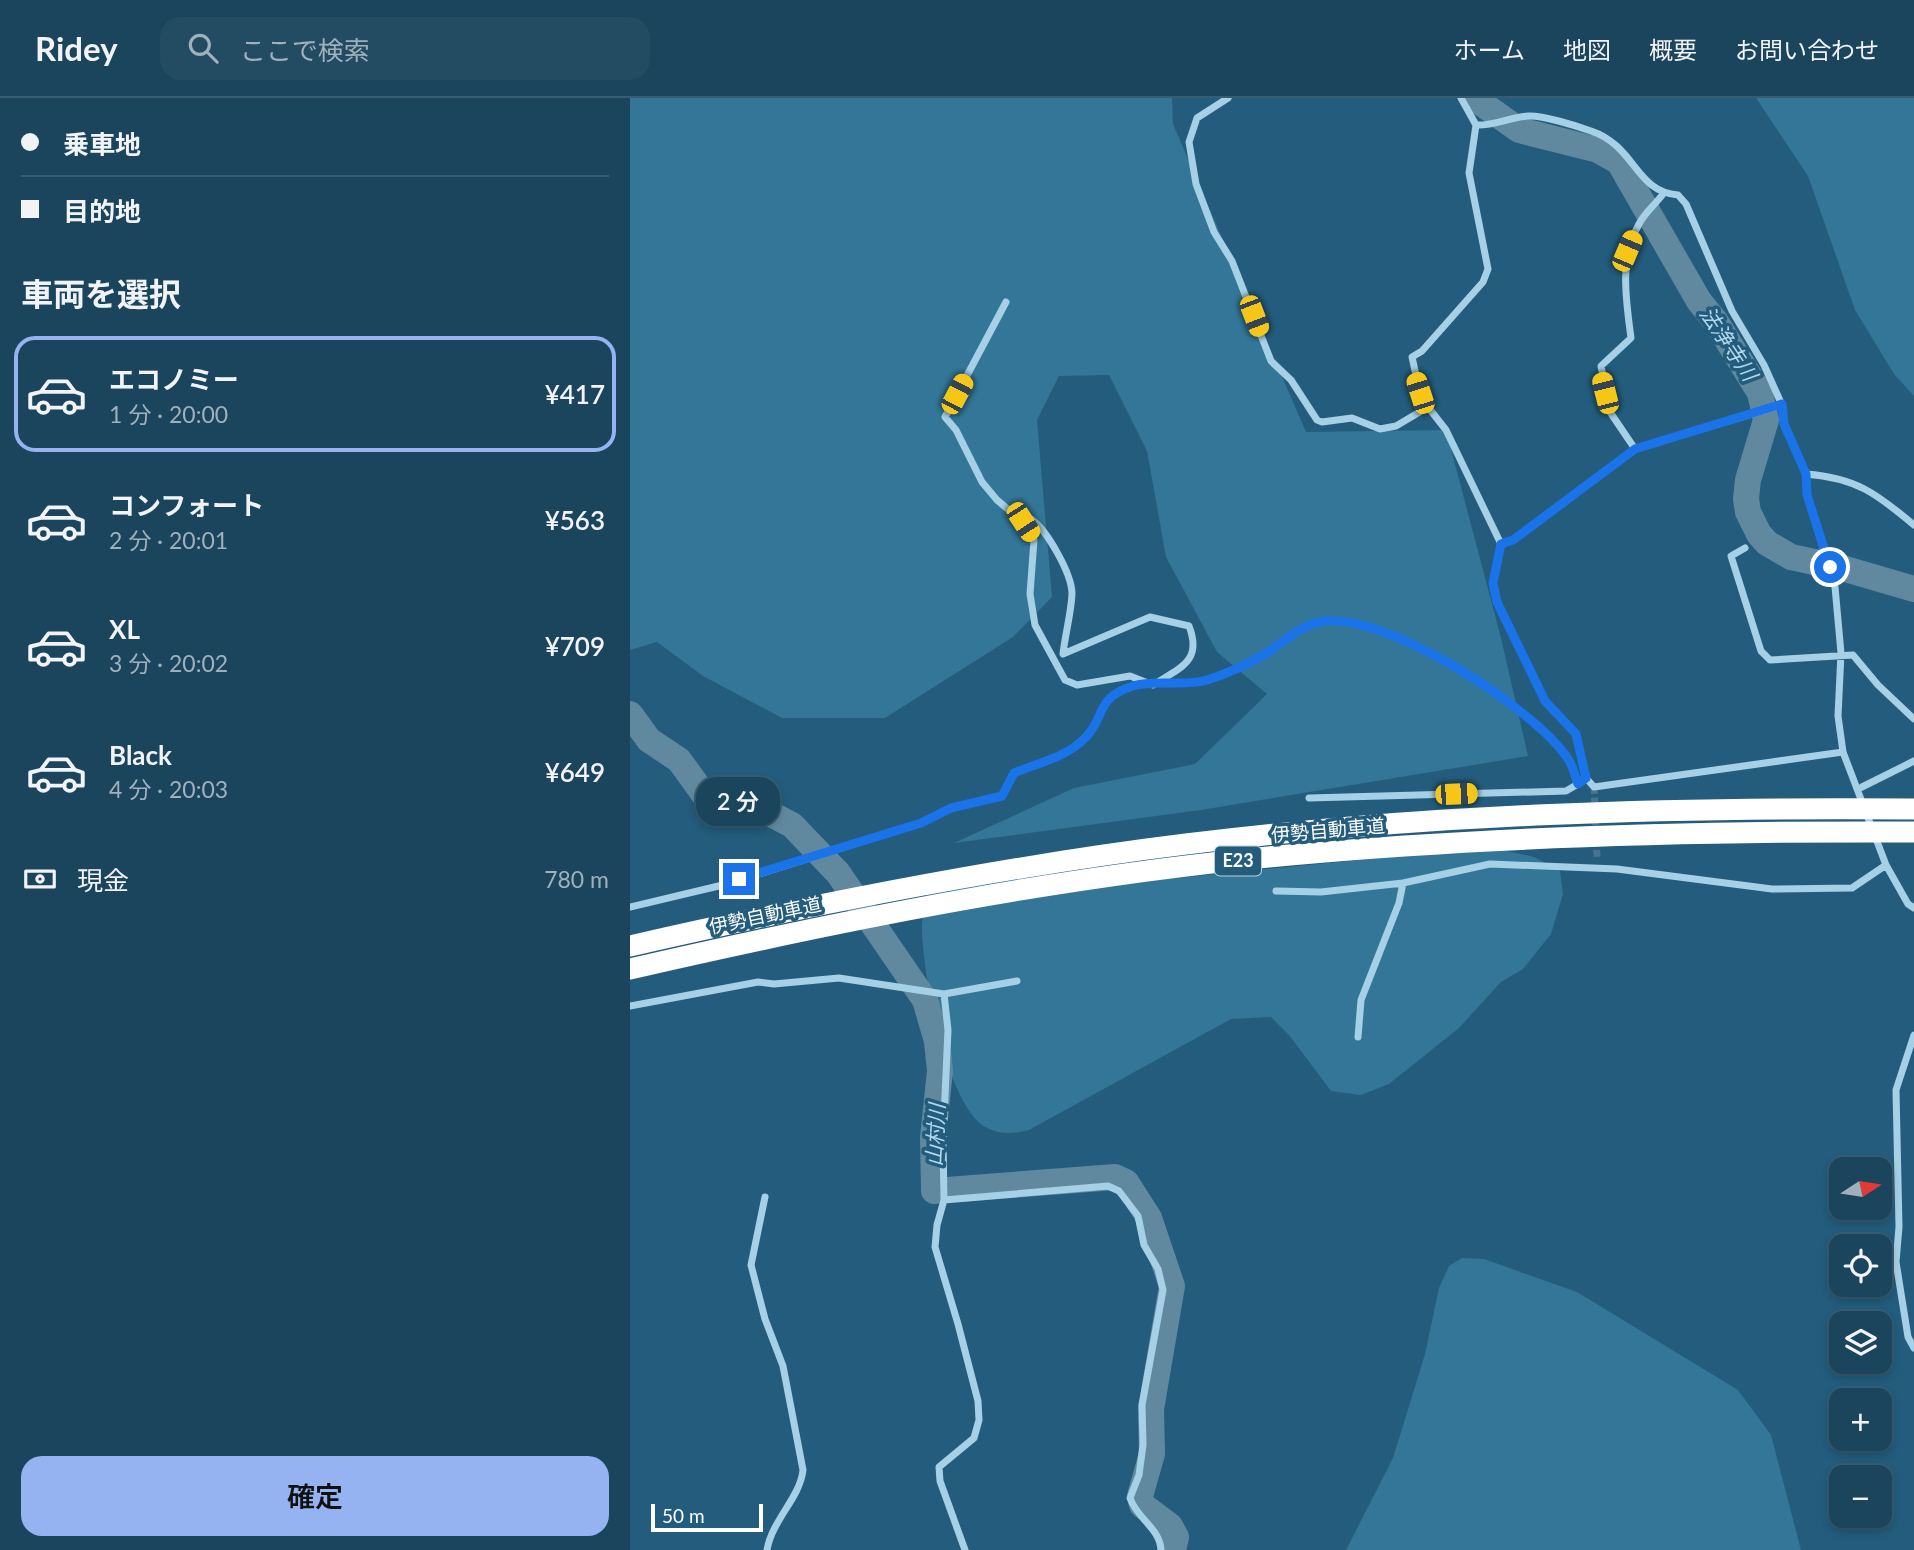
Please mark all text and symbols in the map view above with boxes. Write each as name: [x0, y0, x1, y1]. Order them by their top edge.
search box: [160, 17, 650, 80]
text: Ridey: [35, 28, 118, 68]
icon: search: [184, 29, 222, 67]
text: ここで検索: [240, 34, 370, 66]
text: ホーム: [1454, 35, 1525, 64]
text: 地図: [1563, 35, 1611, 64]
text: 概要: [1649, 35, 1697, 64]
text: お問い合わせ: [1735, 35, 1879, 64]
text: 乗車地: [63, 128, 141, 160]
text: 目的地: [63, 195, 141, 227]
car: [1610, 228, 1645, 274]
text: 車両を選択: [21, 274, 181, 313]
car: [1237, 293, 1272, 339]
water label: 法浄寺川: [1695, 301, 1764, 387]
icon: car: [25, 363, 88, 426]
text: エコノミー: [109, 363, 239, 395]
car: [1404, 370, 1437, 416]
car: [1590, 370, 1621, 416]
car: [938, 371, 977, 417]
text: ¥417: [545, 378, 605, 410]
text: 1 分 · 20:00: [109, 400, 228, 428]
icon: car: [25, 489, 88, 552]
text: コンフォート: [109, 489, 264, 521]
car: [1003, 499, 1044, 545]
text: ¥563: [545, 504, 605, 536]
text: 2 分 · 20:01: [109, 526, 228, 554]
route start: [1814, 551, 1846, 583]
text: XL: [109, 613, 140, 645]
icon: car: [25, 615, 88, 678]
text: ¥709: [545, 630, 605, 662]
text: 3 分 · 20:02: [109, 649, 228, 677]
text: Black: [109, 739, 172, 771]
icon: car: [25, 741, 88, 804]
text: ¥649: [545, 756, 605, 788]
text: 4 分 · 20:03: [109, 775, 228, 803]
callout: 2 分: [697, 778, 781, 826]
car: [1435, 783, 1478, 805]
text: 2 分: [717, 787, 759, 815]
street label: 伊勢自動車道: [1270, 813, 1386, 846]
road number: E23: [1215, 846, 1261, 876]
icon: cash: [21, 860, 59, 898]
route end: [723, 863, 755, 895]
text: 現金: [77, 864, 129, 896]
text: 780 m: [544, 865, 609, 893]
street label: 伊勢自動車道: [707, 891, 823, 938]
water label: 山村川: [920, 1101, 949, 1167]
north arrow: [1829, 1157, 1892, 1220]
map controls: [1829, 1157, 1892, 1528]
button: locate: [1829, 1234, 1892, 1297]
button: layers: [1829, 1311, 1892, 1374]
button: +: [1829, 1388, 1892, 1451]
button: 確定: [21, 1456, 609, 1536]
button: −: [1829, 1465, 1892, 1528]
scale bar: [651, 1501, 763, 1533]
text: 50 m: [662, 1504, 705, 1527]

